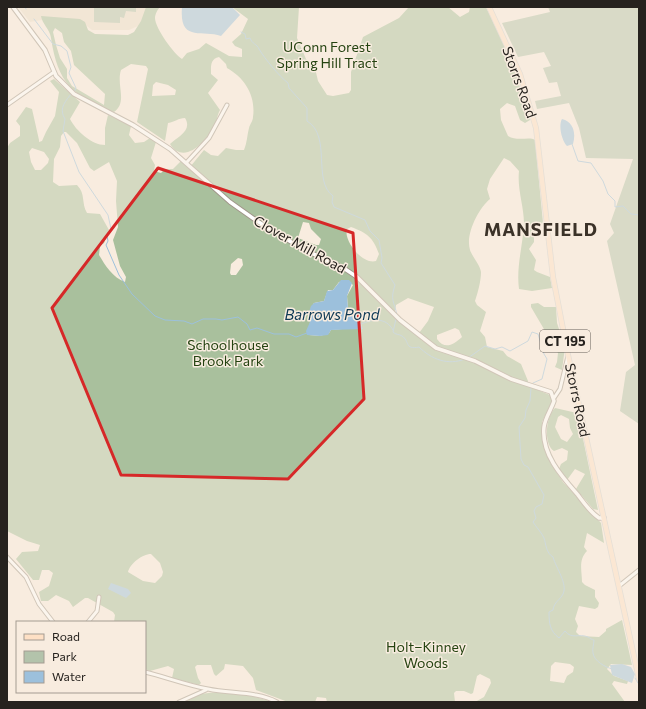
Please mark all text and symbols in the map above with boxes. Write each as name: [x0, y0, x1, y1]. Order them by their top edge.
park label: UConn Forest Spring Hill Tract: [276, 38, 378, 71]
street label: Storrs Road: [499, 44, 541, 120]
street label: Clover Mill Road: [251, 212, 349, 276]
district label: MANSFIELD: [484, 218, 598, 240]
water label: Barrows Pond: [285, 305, 381, 323]
road number: CT 195: [540, 330, 590, 352]
park label: Schoolhouse Brook Park: [187, 336, 269, 369]
street label: Storrs Road: [562, 362, 594, 438]
legend: [16, 621, 146, 693]
text: Road: [52, 629, 80, 643]
park label: Holt–Kinney Woods: [386, 638, 466, 671]
text: Park: [52, 649, 78, 663]
text: Water: [52, 669, 86, 683]

